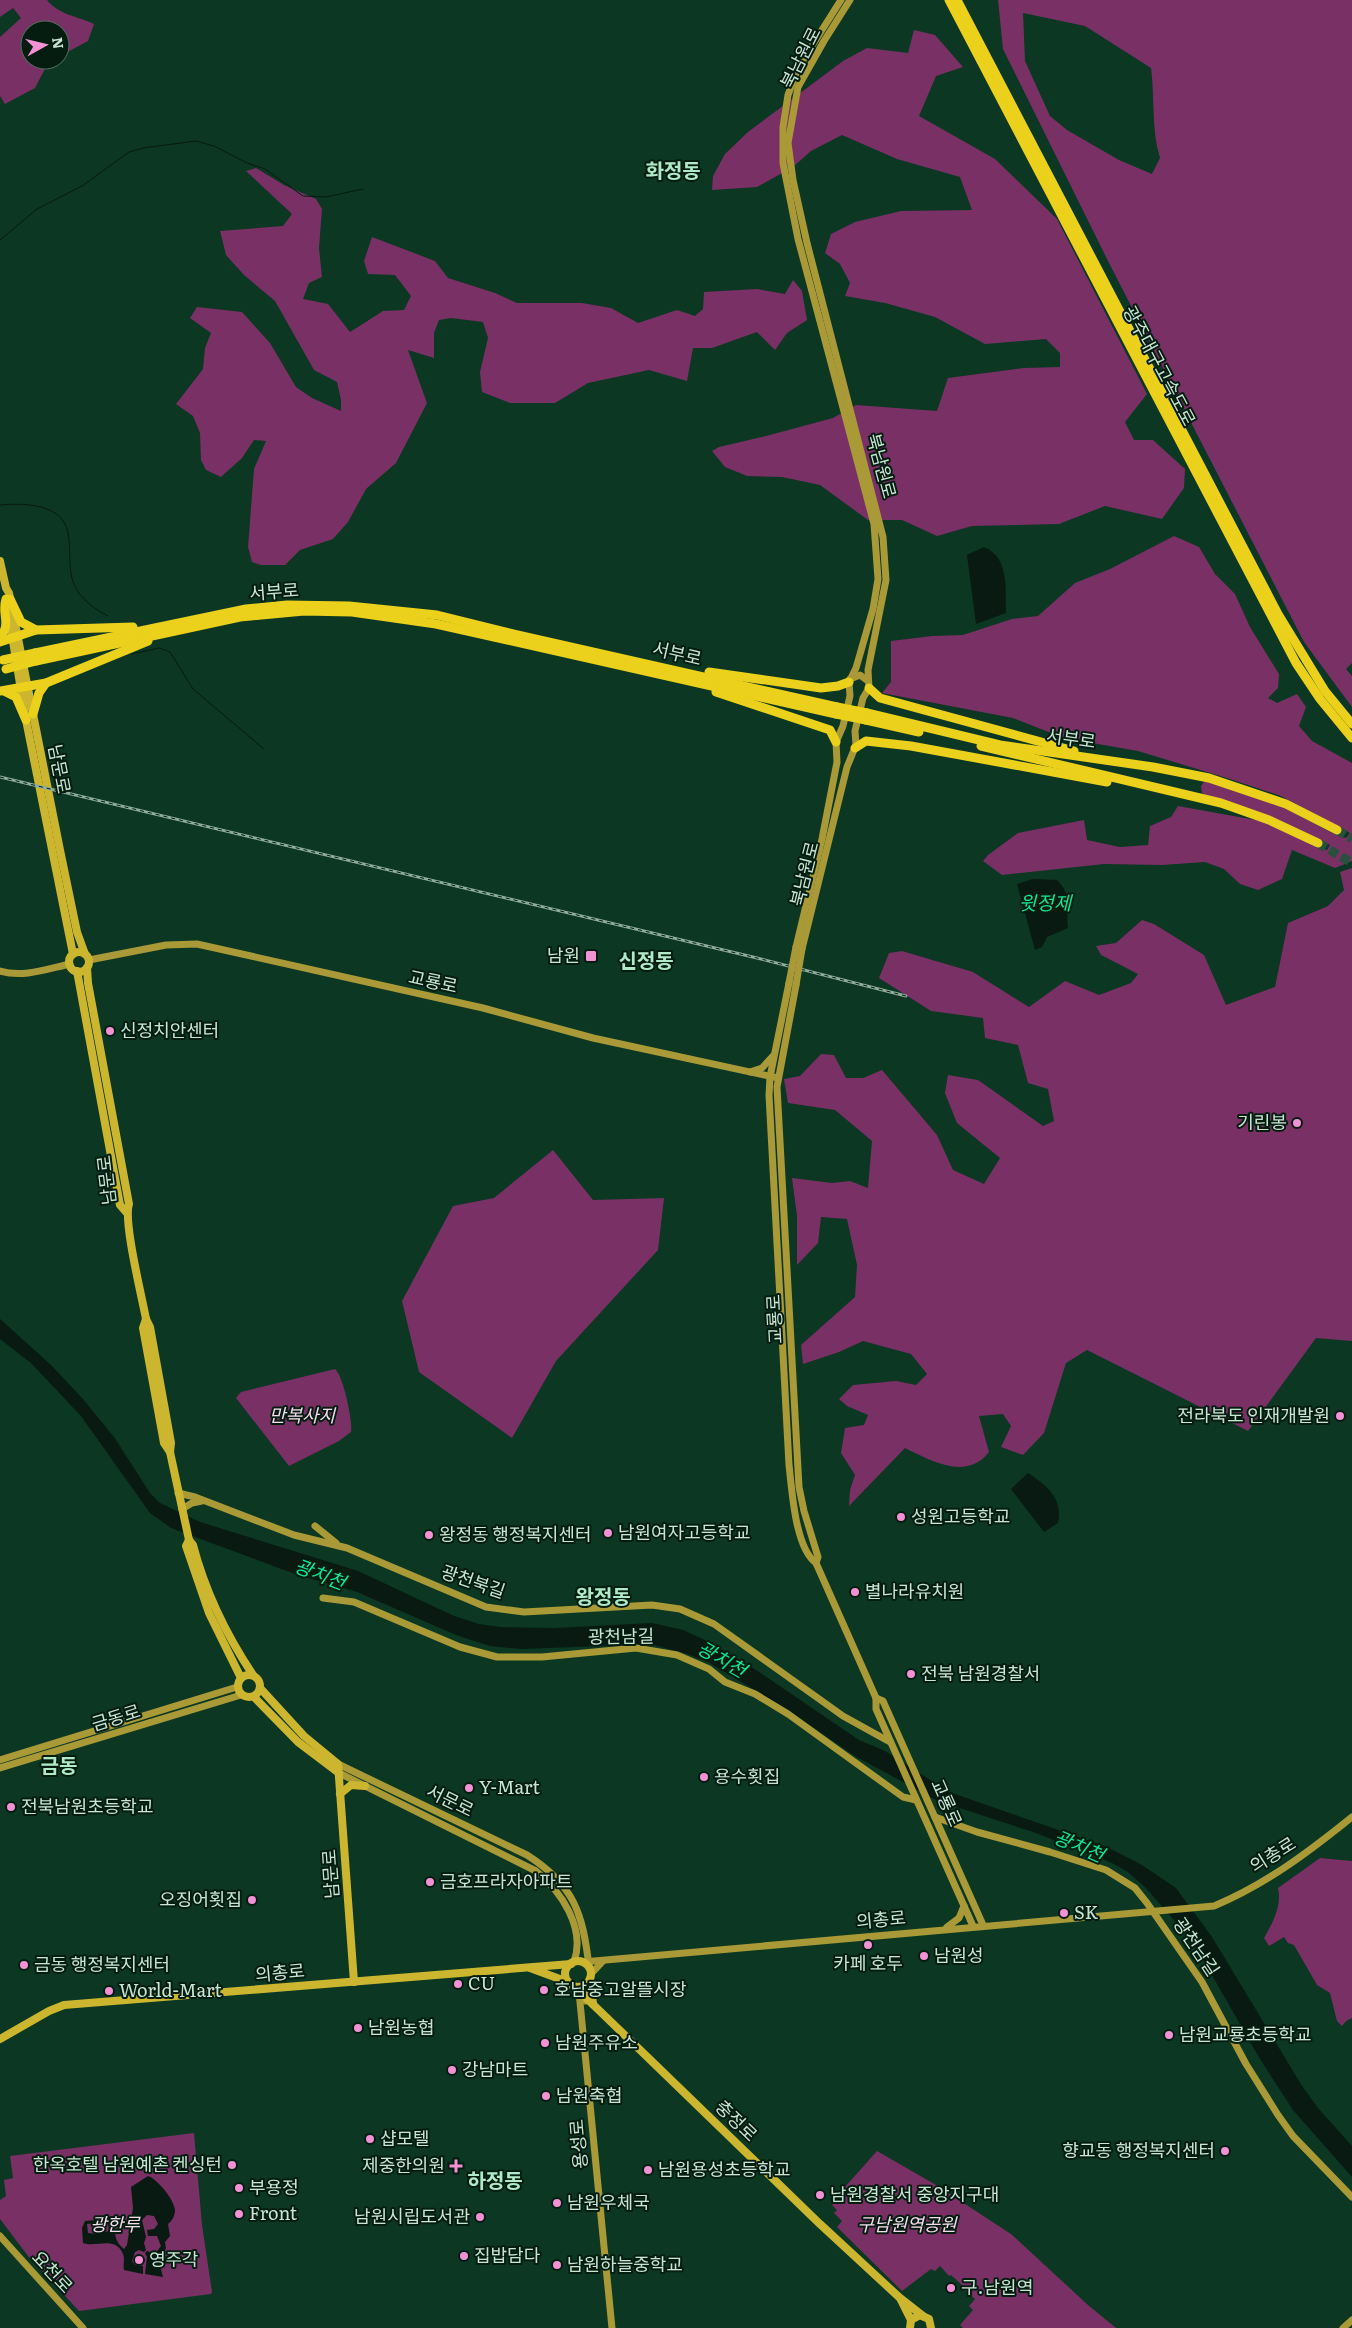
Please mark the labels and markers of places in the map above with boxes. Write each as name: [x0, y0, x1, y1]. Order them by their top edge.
place label: 남원: [547, 941, 580, 968]
marker: 남원: [584, 949, 598, 963]
place label: 신정치안센터: [120, 1016, 219, 1043]
marker: 신정치안센터: [104, 1025, 116, 1037]
place label: 기린봉: [1237, 1108, 1287, 1135]
marker: 기린봉: [1291, 1117, 1303, 1129]
place label: 전라북도 인재개발원: [1177, 1401, 1330, 1428]
marker: 전라북도 인재개발원: [1334, 1410, 1346, 1422]
place label: 성원고등학교: [911, 1502, 1010, 1529]
marker: 성원고등학교: [895, 1511, 907, 1523]
place label: 남원여자고등학교: [618, 1518, 750, 1545]
place label: 왕정동 행정복지센터: [439, 1520, 592, 1547]
marker: 남원여자고등학교: [602, 1527, 614, 1539]
marker: 왕정동 행정복지센터: [423, 1529, 435, 1541]
place label: 별나라유치원: [865, 1577, 964, 1604]
marker: 별나라유치원: [849, 1586, 861, 1598]
place label: 전북 남원경찰서: [921, 1659, 1041, 1686]
marker: 전북 남원경찰서: [905, 1668, 917, 1680]
place label: 용수횟집: [714, 1762, 780, 1789]
marker: 용수횟집: [698, 1771, 710, 1783]
place label: Y-Mart: [479, 1773, 541, 1800]
marker: Y-Mart: [463, 1782, 475, 1794]
place label: 전북남원초등학교: [21, 1792, 153, 1819]
marker: 전북남원초등학교: [5, 1801, 17, 1813]
place label: 금호프라자아파트: [440, 1867, 572, 1894]
marker: 금호프라자아파트: [424, 1876, 436, 1888]
place label: 오징어횟집: [159, 1885, 242, 1912]
marker: 오징어횟집: [246, 1894, 258, 1906]
place label: SK: [1074, 1898, 1099, 1925]
marker: SK: [1058, 1907, 1070, 1919]
marker: 카페 호두: [862, 1939, 874, 1951]
place label: 남원성: [934, 1941, 984, 1968]
place label: 카페 호두: [833, 1949, 903, 1976]
place label: 금동 행정복지센터: [34, 1950, 170, 1977]
marker: 남원성: [918, 1950, 930, 1962]
marker: 금동 행정복지센터: [18, 1959, 30, 1971]
place label: CU: [468, 1969, 495, 1996]
place label: 호남중고알뜰시장: [554, 1975, 686, 2002]
place label: World-Mart: [119, 1976, 223, 2003]
marker: CU: [452, 1978, 464, 1990]
marker: 호남중고알뜰시장: [538, 1984, 550, 1996]
marker: World-Mart: [103, 1985, 115, 1997]
place label: 남원농협: [368, 2013, 434, 2040]
place label: 남원교룡초등학교: [1179, 2020, 1311, 2047]
marker: 남원농협: [352, 2022, 364, 2034]
place label: 남원주유소: [555, 2028, 638, 2055]
marker: 남원교룡초등학교: [1163, 2029, 1175, 2041]
marker: 남원주유소: [539, 2037, 551, 2049]
place label: 강남마트: [462, 2055, 528, 2082]
marker: 강남마트: [446, 2064, 458, 2076]
place label: 남원축협: [556, 2081, 622, 2108]
marker: 남원축협: [540, 2090, 552, 2102]
place label: 샵모텔: [380, 2124, 430, 2151]
marker: 샵모텔: [364, 2133, 376, 2145]
place label: 향교동 행정복지센터: [1062, 2136, 1215, 2163]
marker: 향교동 행정복지센터: [1219, 2145, 1231, 2157]
place label: 한옥호텔 남원예촌 켄싱턴: [33, 2150, 222, 2177]
place label: 제중한의원: [362, 2151, 445, 2178]
place label: 남원용성초등학교: [658, 2155, 790, 2182]
marker: 한옥호텔 남원예촌 켄싱턴: [226, 2159, 238, 2171]
marker: 제중한의원: [449, 2159, 463, 2173]
marker: 남원용성초등학교: [642, 2164, 654, 2176]
place label: 부용정: [249, 2173, 299, 2200]
place label: 남원경찰서 중앙지구대: [830, 2180, 999, 2207]
marker: 부용정: [233, 2182, 245, 2194]
place label: 남원우체국: [567, 2188, 650, 2215]
marker: 남원경찰서 중앙지구대: [814, 2189, 826, 2201]
marker: 남원우체국: [551, 2197, 563, 2209]
place label: Front: [249, 2199, 298, 2226]
place label: 남원시립도서관: [354, 2202, 470, 2229]
marker: Front: [233, 2208, 245, 2220]
marker: 남원시립도서관: [474, 2211, 486, 2223]
place label: 집밥담다: [474, 2241, 541, 2268]
place label: 영주각: [149, 2245, 199, 2272]
marker: 집밥담다: [458, 2250, 470, 2262]
place label: 남원하늘중학교: [567, 2250, 683, 2277]
marker: 영주각: [133, 2254, 145, 2266]
marker: 남원하늘중학교: [551, 2259, 563, 2271]
place label: 구.남원역: [961, 2273, 1033, 2300]
marker: 구.남원역: [945, 2282, 957, 2294]

